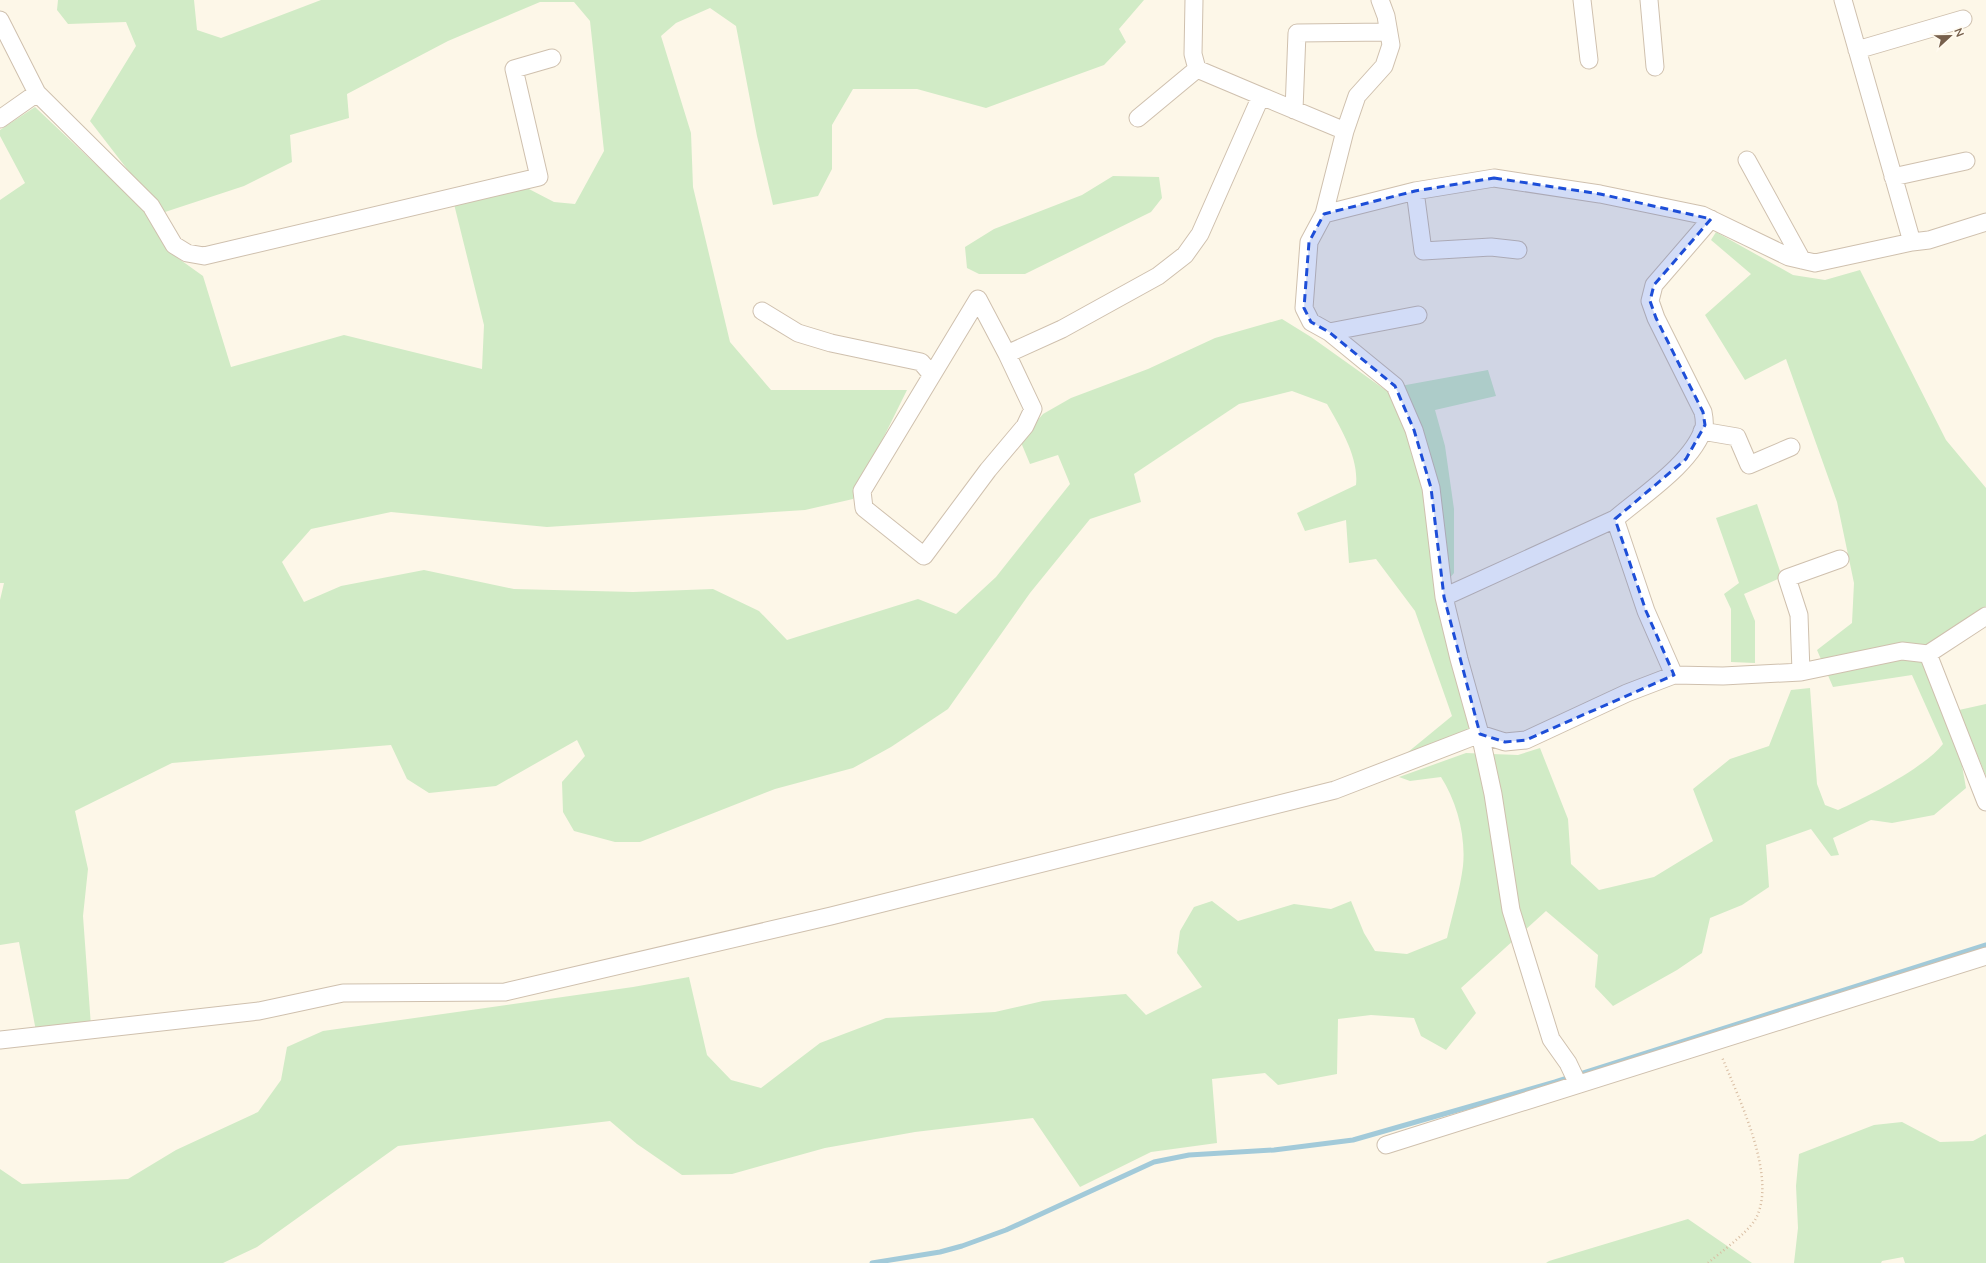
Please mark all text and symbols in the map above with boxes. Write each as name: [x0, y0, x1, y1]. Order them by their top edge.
north arrow: [1930, 16, 1970, 56]
text: N: [1951, 26, 1967, 39]

